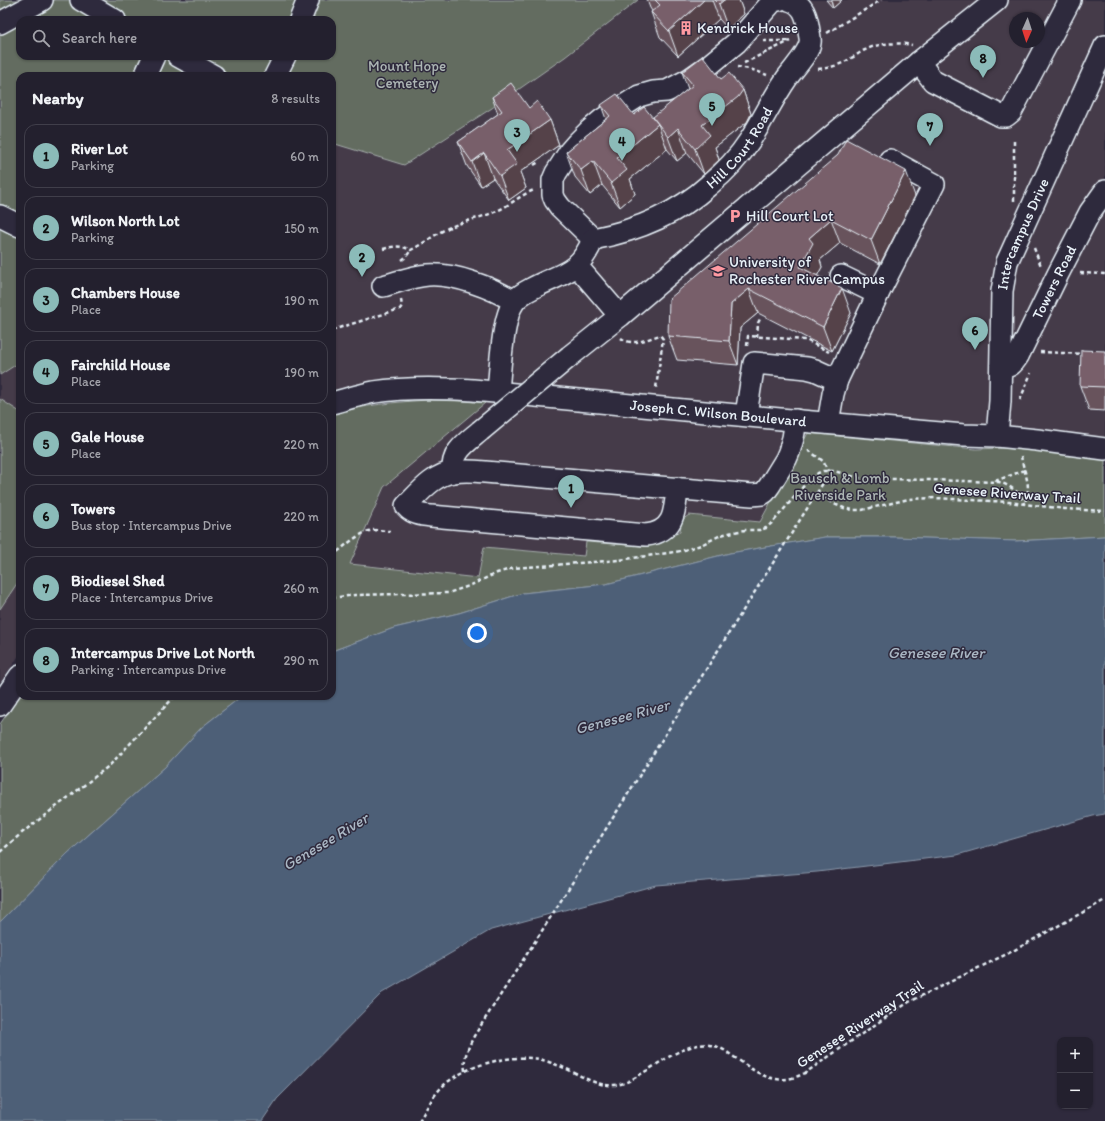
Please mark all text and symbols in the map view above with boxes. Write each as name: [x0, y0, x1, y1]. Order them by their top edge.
north arrow: [1009, 12, 1045, 48]
search box: [16, 16, 336, 60]
place label: Kendrick House: [697, 19, 798, 37]
building icon: Kendrick House: [678, 20, 694, 36]
icon: search: [30, 27, 52, 49]
text: Search here: [62, 29, 137, 47]
pin: 8: [970, 45, 996, 78]
park label: Mount Hope Cemetery: [368, 57, 446, 92]
text: Nearby: [32, 88, 84, 108]
text: 8 results: [271, 91, 320, 106]
pin: 5: [699, 93, 725, 126]
street label: Hill Court Road: [702, 104, 776, 193]
pin: 7: [917, 113, 943, 146]
pin: 3: [504, 119, 530, 152]
pin: 4: [609, 128, 635, 161]
text: River Lot: [71, 140, 128, 158]
text: 1: [43, 149, 49, 164]
text: 60 m: [290, 149, 319, 164]
text: Parking: [71, 158, 114, 173]
street label: Intercampus Drive: [993, 175, 1053, 291]
place label: Hill Court Lot: [746, 207, 834, 225]
parking icon: Hill Court Lot: [727, 208, 743, 224]
text: Wilson North Lot: [71, 212, 180, 230]
text: 2: [43, 221, 49, 236]
text: 150 m: [284, 221, 319, 236]
text: Parking: [71, 230, 114, 245]
street label: Towers Road: [1028, 241, 1081, 322]
pin: 2: [349, 244, 375, 277]
place label: University of Rochester River Campus: [729, 253, 885, 288]
school or university icon: University of Rochester River Campus: [710, 263, 726, 279]
text: Chambers House: [71, 284, 180, 302]
text: 3: [42, 293, 50, 308]
text: 190 m: [284, 293, 319, 308]
text: Place: [71, 302, 101, 317]
pin: 6: [962, 317, 988, 350]
text: Fairchild House: [71, 356, 170, 374]
text: 4: [42, 365, 50, 380]
text: 190 m: [284, 365, 319, 380]
text: Place: [71, 374, 101, 389]
street label: Joseph C. Wilson Boulevard: [629, 396, 808, 431]
text: Gale House: [71, 428, 144, 446]
text: 5: [43, 437, 49, 452]
text: 220 m: [283, 437, 319, 452]
text: Place: [71, 446, 101, 461]
park label: Bausch & Lomb Riverside Park: [790, 469, 890, 504]
pin: 1: [558, 475, 584, 508]
street label: Genesee Riverway Trail: [933, 479, 1082, 507]
text: Towers: [71, 500, 115, 518]
text: 6: [43, 509, 49, 524]
text: 220 m: [283, 509, 319, 524]
text: Bus stop · Intercampus Drive: [71, 518, 232, 533]
text: Biodiesel Shed: [71, 572, 165, 590]
text: 7: [43, 581, 49, 596]
text: 260 m: [283, 581, 319, 596]
text: Place · Intercampus Drive: [71, 590, 213, 605]
your location: [467, 623, 487, 643]
water label: Genesee River: [888, 643, 986, 662]
text: Intercampus Drive Lot North: [71, 644, 255, 662]
text: 8: [42, 653, 50, 668]
text: 290 m: [283, 653, 319, 668]
text: Parking · Intercampus Drive: [71, 662, 226, 677]
water label: Genesee River: [573, 694, 673, 738]
water label: Genesee River: [279, 808, 373, 874]
street label: Genesee Riverway Trail: [793, 976, 928, 1072]
map controls: [1057, 1037, 1093, 1109]
button: +: [1057, 1037, 1093, 1073]
button: −: [1057, 1073, 1093, 1109]

